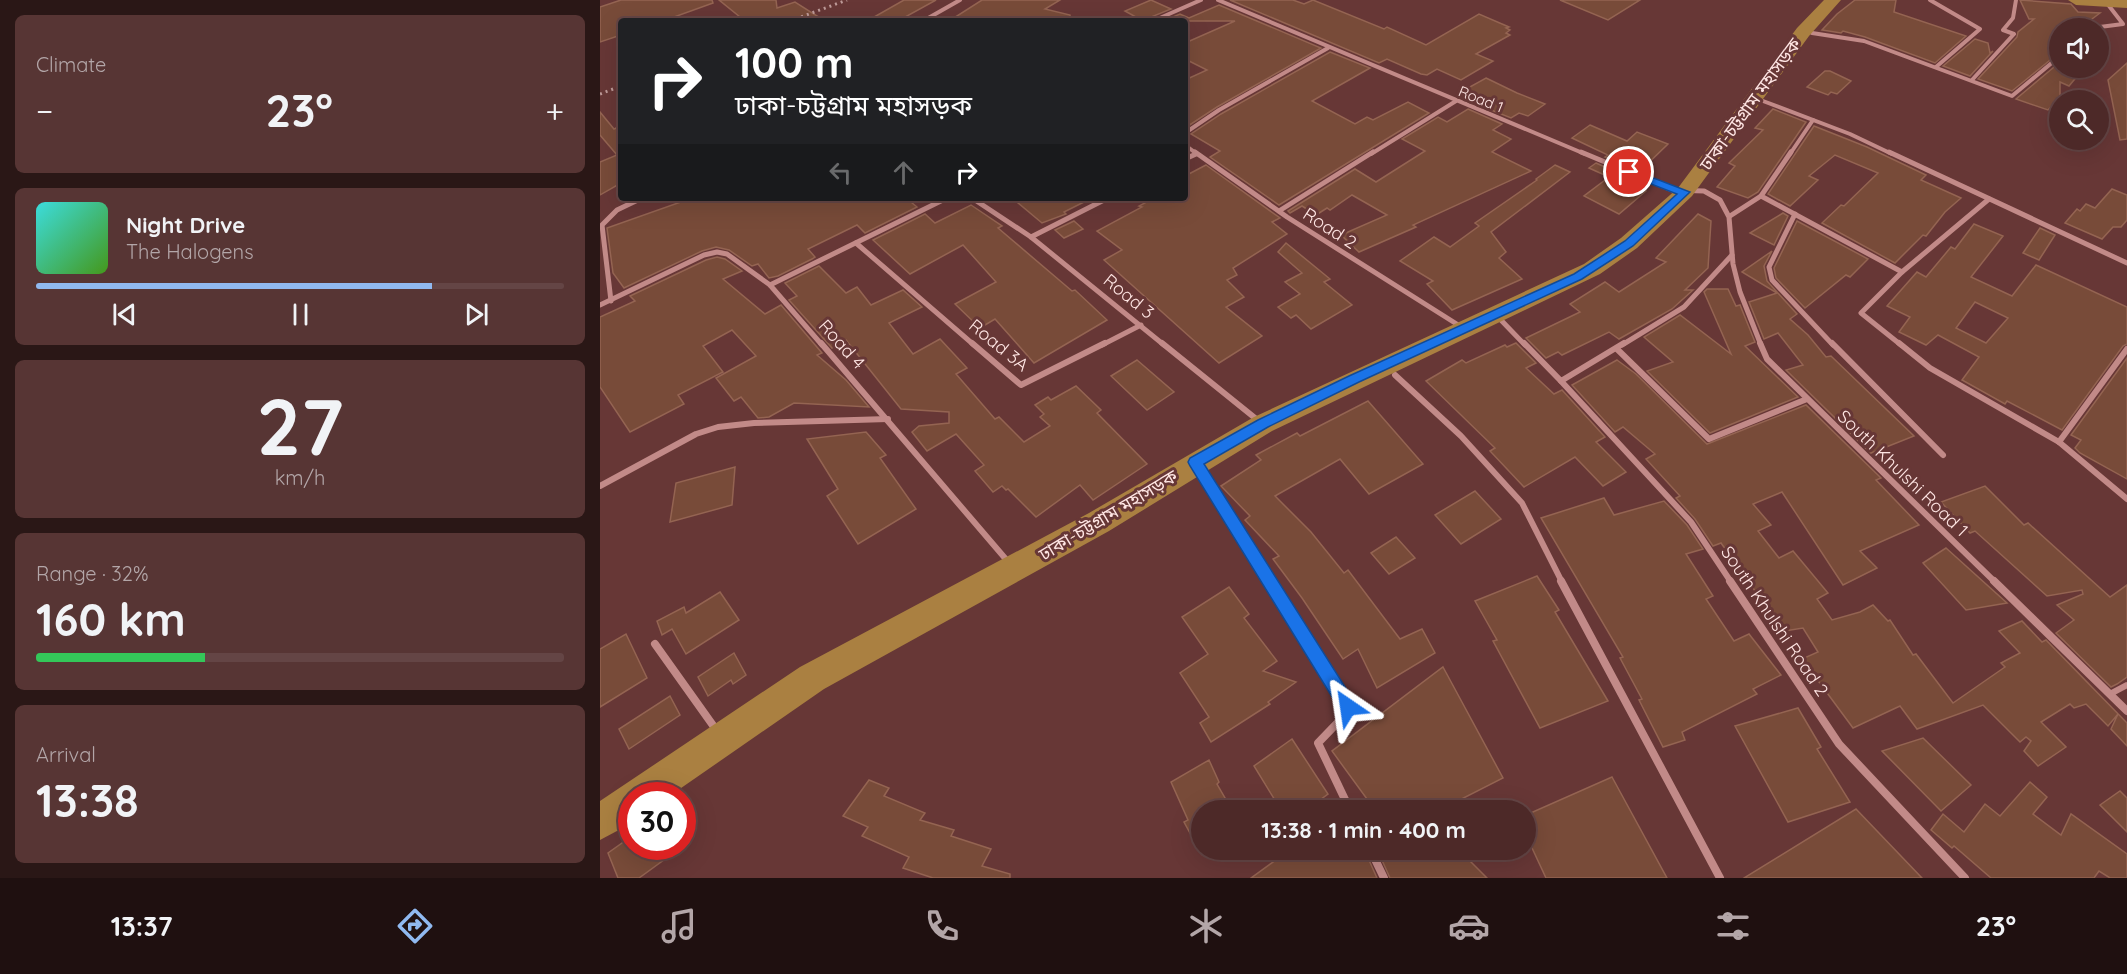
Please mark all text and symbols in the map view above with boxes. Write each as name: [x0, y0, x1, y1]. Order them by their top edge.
map controls: [2049, 18, 2109, 150]
button: sound: [2049, 18, 2109, 78]
street label: ঢাকা-চট্টগ্রাম মহাসড়ক: [1694, 33, 1806, 175]
text: 100 m: [735, 36, 853, 89]
icon: right: [636, 42, 714, 120]
text: Climate: [36, 52, 106, 77]
street label: Road 1: [1456, 81, 1506, 117]
text: 23°: [266, 82, 333, 138]
text: ঢাকা-চট্টগ্রাম মহাসড়ক: [735, 88, 972, 122]
text: −: [36, 90, 53, 131]
text: +: [545, 90, 564, 131]
button: search: [2049, 90, 2109, 150]
pin: [1603, 146, 1654, 197]
icon: arrive: [1612, 155, 1645, 188]
icon: left: [824, 156, 857, 189]
icon: ahead: [887, 156, 920, 189]
icon: right: [950, 156, 983, 189]
street label: Road 2: [1299, 202, 1361, 254]
text: Night Drive: [126, 211, 245, 239]
text: The Halogens: [126, 239, 254, 264]
street label: Road 3: [1099, 268, 1159, 324]
icon: previous: [108, 298, 141, 331]
icon: pause: [284, 298, 317, 331]
icon: next: [460, 298, 493, 331]
street label: Road 4: [814, 314, 870, 374]
street label: Road 3A: [964, 314, 1034, 376]
text: 27: [256, 377, 344, 475]
street label: South Khulshi Road 1: [1833, 405, 1973, 541]
street label: ঢাকা-চট্টগ্রাম মহাসড়ক: [1034, 464, 1182, 566]
text: km/h: [275, 465, 325, 490]
street label: South Khulshi Road 2: [1716, 542, 1834, 700]
text: Range · 32%: [36, 561, 148, 586]
text: 160 km: [36, 591, 186, 647]
position arrow: [1316, 675, 1380, 739]
text: Arrival: [36, 742, 96, 767]
text: 13:38: [36, 772, 139, 828]
speed limit sign: 30: [618, 782, 696, 860]
text: 13:38 · 1 min · 400 m: [1261, 816, 1466, 844]
icon: directions: [394, 905, 436, 947]
icon: music: [658, 905, 700, 947]
icon: phone: [921, 905, 963, 947]
icon: climate: [1185, 905, 1227, 947]
icon: car: [1448, 905, 1490, 947]
icon: filters: [1712, 905, 1754, 947]
text: 13:37: [111, 909, 173, 943]
text: 23°: [1976, 909, 2016, 943]

